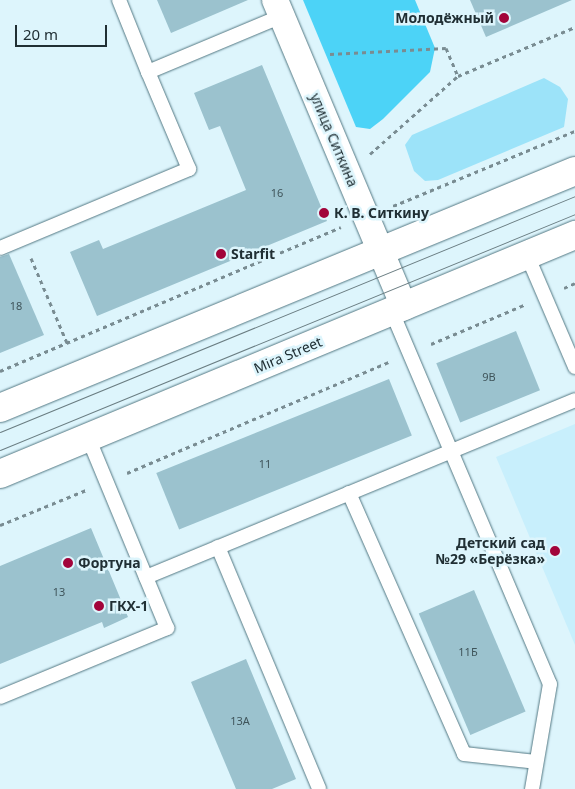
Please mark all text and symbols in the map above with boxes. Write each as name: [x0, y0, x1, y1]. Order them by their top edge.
place label: Молодёжный: [395, 10, 494, 26]
marker: Молодёжный: [498, 12, 510, 24]
scale bar: [18, 15, 110, 47]
text: 20 m: [23, 24, 58, 44]
street label: улица Ситкина: [307, 91, 361, 189]
house number: 16: [271, 186, 283, 200]
place label: К. В. Ситкину: [334, 205, 429, 221]
marker: К. В. Ситкину: [318, 207, 330, 219]
place label: Starfit: [231, 246, 275, 262]
marker: Starfit: [215, 248, 227, 260]
house number: 18: [10, 299, 22, 313]
street label: Mira Street: [251, 333, 325, 377]
house number: 9В: [482, 370, 496, 384]
house number: 11: [259, 457, 271, 471]
place label: Детский сад №29 «Берёзка»: [436, 535, 545, 568]
marker: Детский сад №29 «Берёзка»: [549, 545, 561, 557]
place label: Фортуна: [78, 555, 141, 571]
marker: Фортуна: [62, 557, 74, 569]
house number: 13: [53, 585, 65, 599]
place label: ГКХ-1: [109, 598, 148, 614]
marker: ГКХ-1: [93, 600, 105, 612]
house number: 11Б: [458, 645, 478, 659]
house number: 13А: [230, 714, 250, 728]

